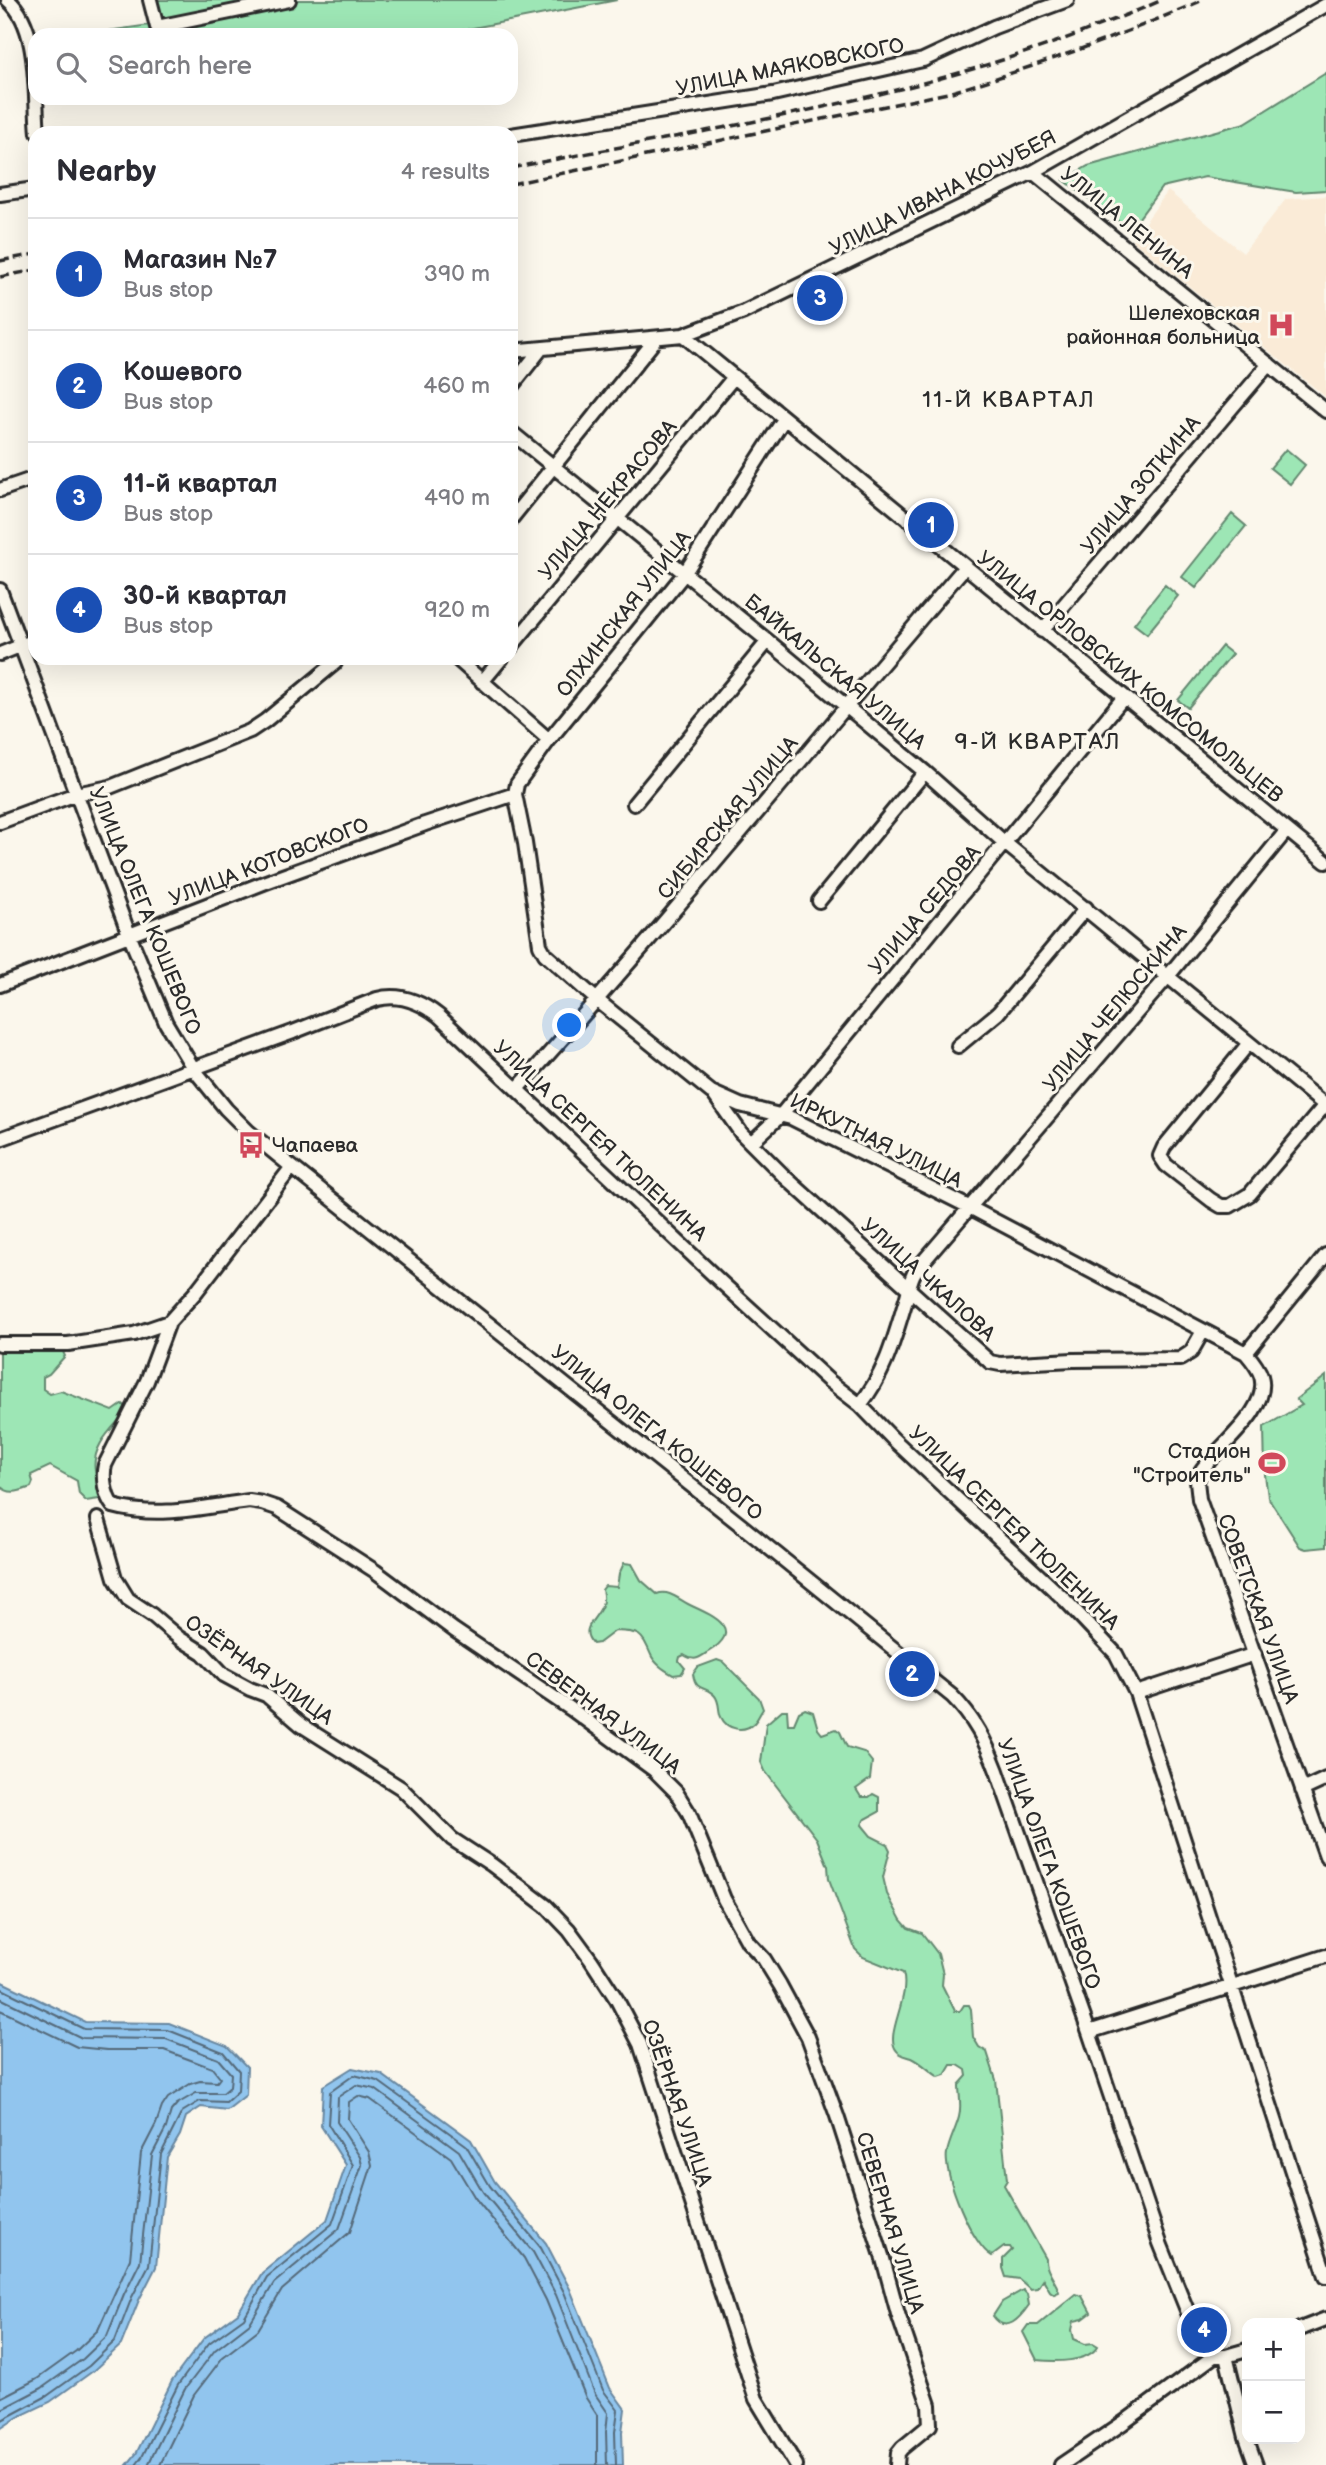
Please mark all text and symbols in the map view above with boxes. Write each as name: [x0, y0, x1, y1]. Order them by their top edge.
search box: [28, 28, 518, 105]
street label: УЛИЦА МАЯКОВСКОГО: [674, 33, 906, 101]
icon: search: [52, 48, 90, 86]
text: Search here: [108, 51, 252, 82]
street label: УЛИЦА ИВАНА КОЧУБЕЯ: [825, 125, 1061, 261]
text: Nearby: [56, 154, 156, 190]
text: 4 results: [401, 158, 490, 186]
street label: УЛИЦА ЛЕНИНА: [1056, 162, 1199, 284]
text: Магазин №7: [123, 245, 277, 276]
text: 1: [74, 260, 84, 288]
text: 390 m: [424, 260, 490, 288]
pin: 3: [797, 272, 843, 324]
text: Bus stop: [123, 276, 213, 304]
place label: Шелеховская районная больница: [1066, 301, 1261, 350]
hospital icon: Шелеховская районная больница: [1266, 310, 1296, 340]
text: Кошевого: [123, 357, 242, 388]
text: 2: [72, 372, 86, 400]
text: 460 m: [423, 372, 490, 400]
district label: 11-Й КВАРТАЛ: [922, 386, 1096, 414]
text: Bus stop: [123, 388, 213, 416]
street label: УЛИЦА ЗОТКИНА: [1076, 411, 1206, 559]
street label: УЛИЦА НЕКРАСОВА: [534, 415, 682, 585]
text: 11-й квартал: [123, 469, 277, 500]
text: 3: [72, 484, 86, 512]
text: 490 m: [424, 484, 490, 512]
pin: 1: [908, 499, 954, 551]
text: Bus stop: [123, 500, 213, 528]
street label: ОЛХИНСКАЯ УЛИЦА: [551, 526, 697, 702]
street label: УЛИЦА ОРЛОВСКИХ КОМСОМОЛЬЦЕВ: [972, 546, 1288, 808]
text: 30-й квартал: [123, 581, 287, 612]
street label: БАЙКАЛЬСКАЯ УЛИЦА: [739, 589, 931, 755]
text: 4: [72, 596, 86, 624]
text: 920 m: [424, 596, 490, 624]
text: Bus stop: [123, 612, 213, 640]
district label: 9-Й КВАРТАЛ: [955, 728, 1121, 756]
street label: СИБИРСКАЯ УЛИЦА: [652, 731, 804, 905]
street label: УЛИЦА ОЛЕГА КОШЕВОГО: [84, 783, 206, 1039]
street label: УЛИЦА КОТОВСКОГО: [166, 812, 372, 912]
street label: УЛИЦА СЕДОВА: [864, 840, 986, 980]
street label: УЛИЦА ЧЕЛЮСКИНА: [1038, 919, 1192, 1097]
your location: [552, 1008, 586, 1042]
street label: УЛИЦА СЕРГЕЯ ТЮЛЕНИНА: [488, 1035, 712, 1247]
street label: ИРКУТНАЯ УЛИЦА: [786, 1088, 966, 1194]
bus stop icon: Чапаева: [236, 1130, 266, 1160]
place label: Чапаева: [272, 1133, 359, 1158]
street label: УЛИЦА ЧКАЛОВА: [856, 1213, 1000, 1347]
street label: УЛИЦА ОЛЕГА КОШЕВОГО: [546, 1340, 768, 1526]
street label: УЛИЦА СЕРГЕЯ ТЮЛЕНИНА: [904, 1421, 1125, 1635]
place label: Стадион "Строитель": [1133, 1439, 1251, 1488]
sports icon: Стадион "Строитель": [1257, 1448, 1287, 1478]
street label: СОВЕТСКАЯ УЛИЦА: [1212, 1511, 1304, 1707]
street label: ОЗЁРНАЯ УЛИЦА: [180, 1610, 338, 1731]
street label: СЕВЕРНАЯ УЛИЦА: [520, 1646, 686, 1780]
pin: 2: [889, 1648, 935, 1700]
street label: УЛИЦА ОЛЕГА КОШЕВОГО: [992, 1735, 1106, 1993]
street label: ОЗЁРНАЯ УЛИЦА: [637, 2016, 717, 2190]
street label: СЕВЕРНАЯ УЛИЦА: [851, 2129, 930, 2317]
pin: 4: [1181, 2304, 1227, 2356]
map controls: [1242, 2318, 1305, 2444]
button: +: [1242, 2318, 1305, 2381]
button: −: [1242, 2381, 1305, 2444]

